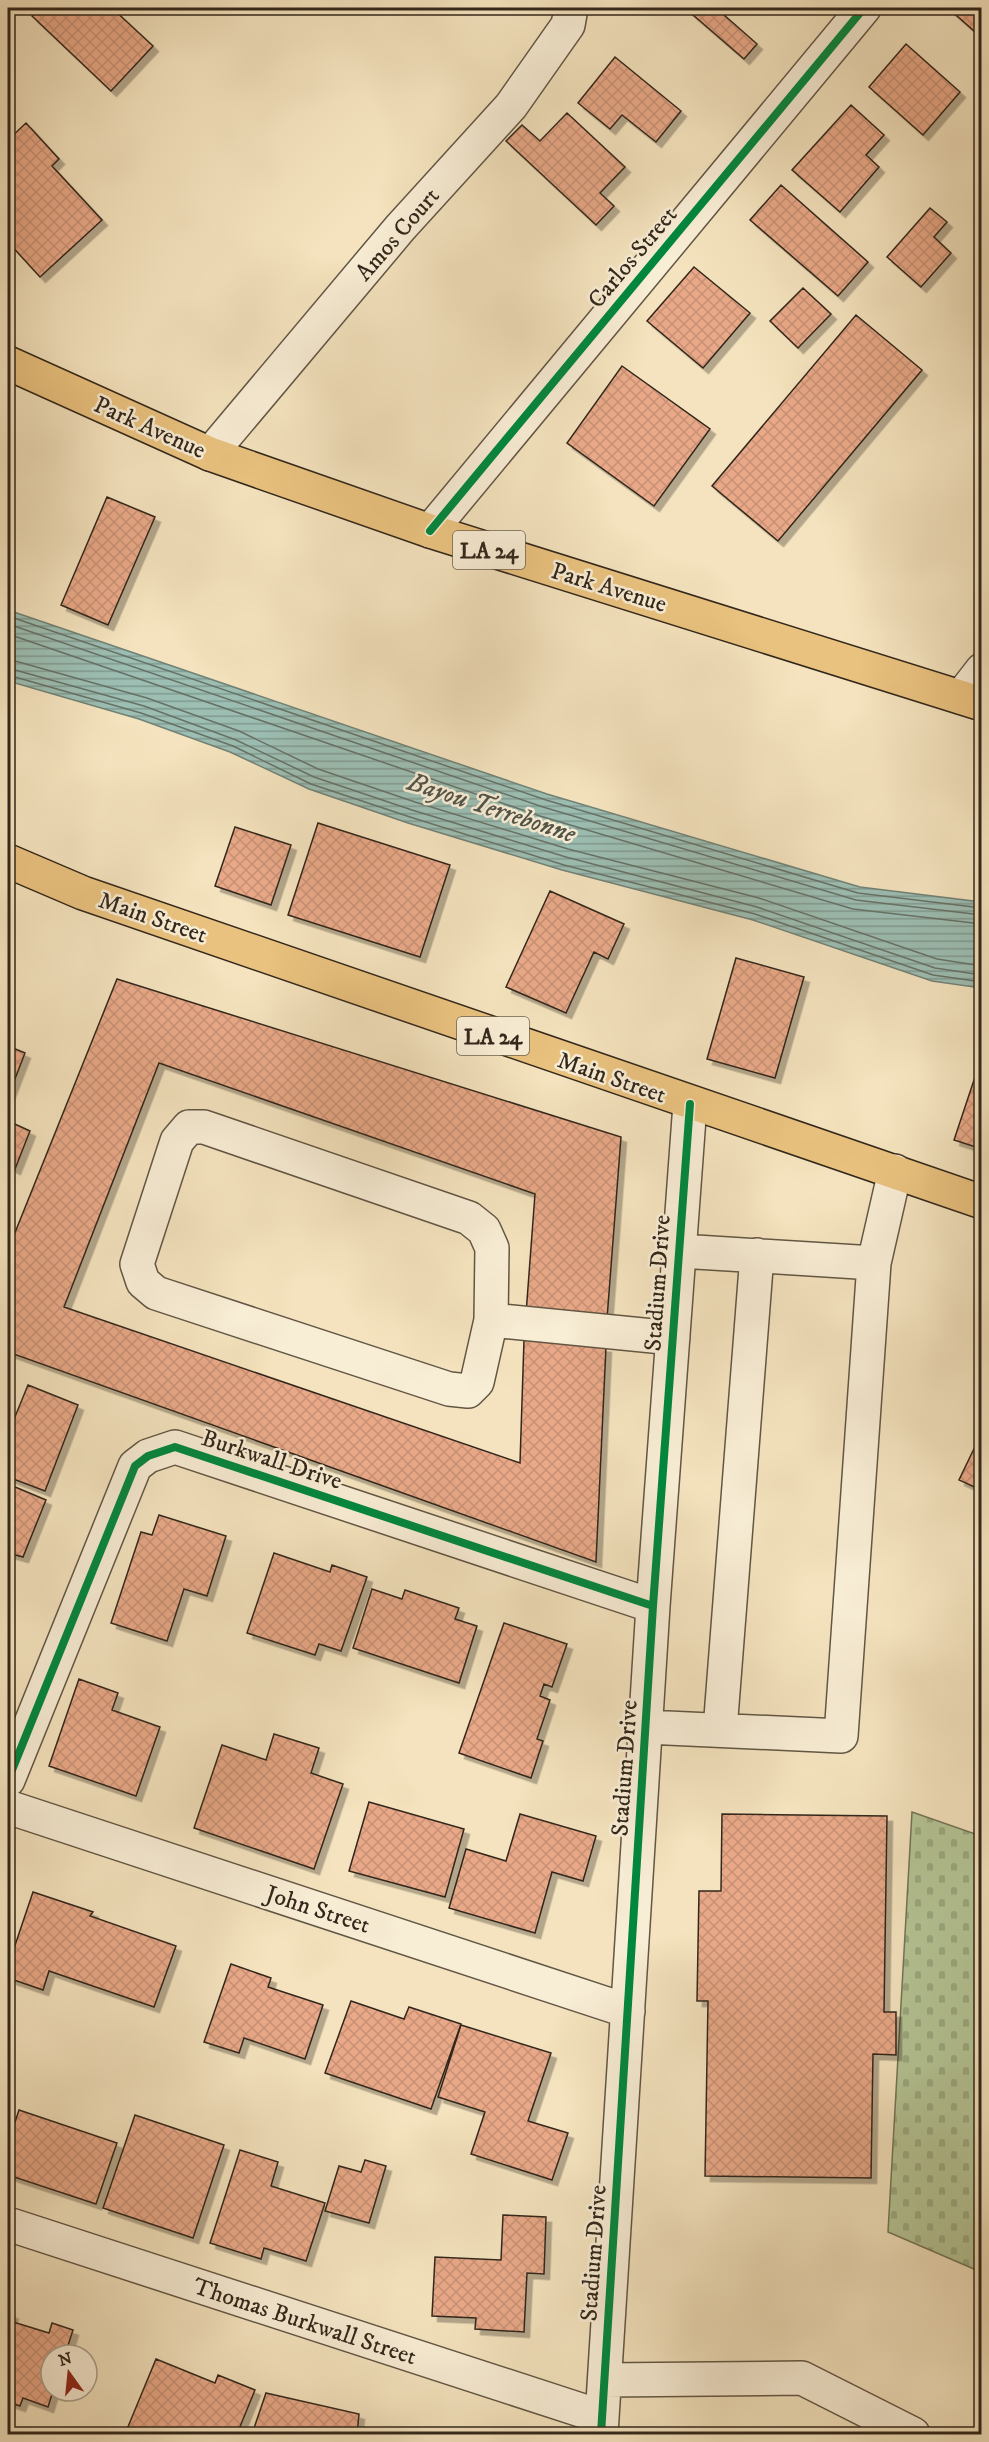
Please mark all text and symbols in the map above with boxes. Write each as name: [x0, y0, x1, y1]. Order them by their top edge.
street label: Amos Court: [349, 182, 447, 287]
street label: Carlos Street: [582, 200, 684, 315]
street label: Park Avenue: [89, 390, 210, 466]
road number: LA 24: [453, 531, 525, 569]
street label: Park Avenue: [547, 556, 670, 620]
water label: Bayou Terrebonne: [402, 765, 581, 851]
street label: Main Street: [94, 885, 211, 951]
road number: LA 24: [457, 1017, 529, 1055]
street label: Main Street: [553, 1045, 670, 1111]
street label: Stadium Drive: [638, 1214, 678, 1352]
street label: Burkwall Drive: [198, 1423, 346, 1497]
street label: Stadium Drive: [605, 1699, 645, 1837]
street label: John Street: [260, 1878, 374, 1941]
street label: Stadium Drive: [574, 2184, 614, 2322]
street label: Thomas Burkwall Street: [189, 2272, 420, 2372]
north arrow: [39, 2343, 99, 2403]
text: N: [56, 2348, 74, 2371]

